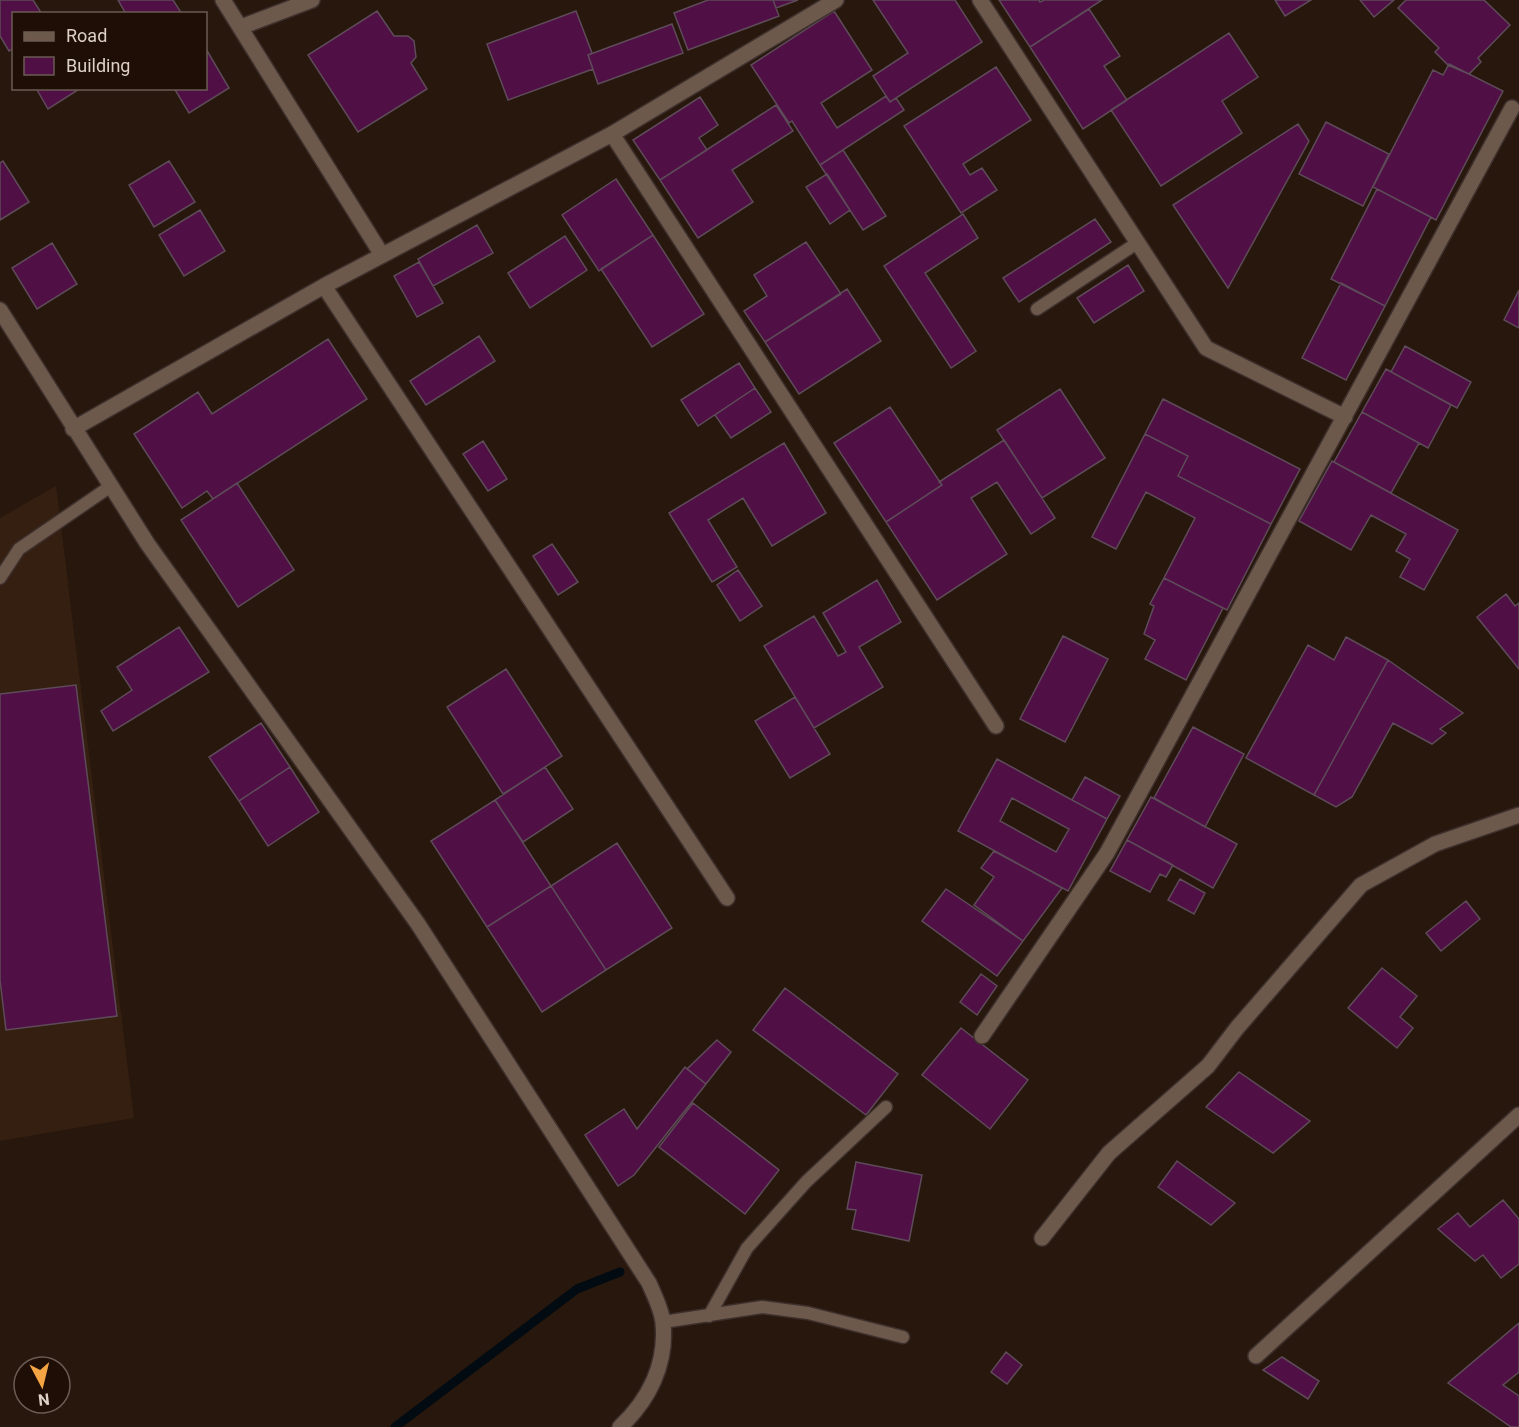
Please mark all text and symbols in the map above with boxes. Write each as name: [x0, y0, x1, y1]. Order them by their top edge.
legend: [12, 12, 207, 90]
text: Road: [66, 25, 107, 46]
text: Building: [66, 55, 130, 76]
north arrow: [12, 1355, 72, 1415]
text: N: [37, 1389, 51, 1410]

